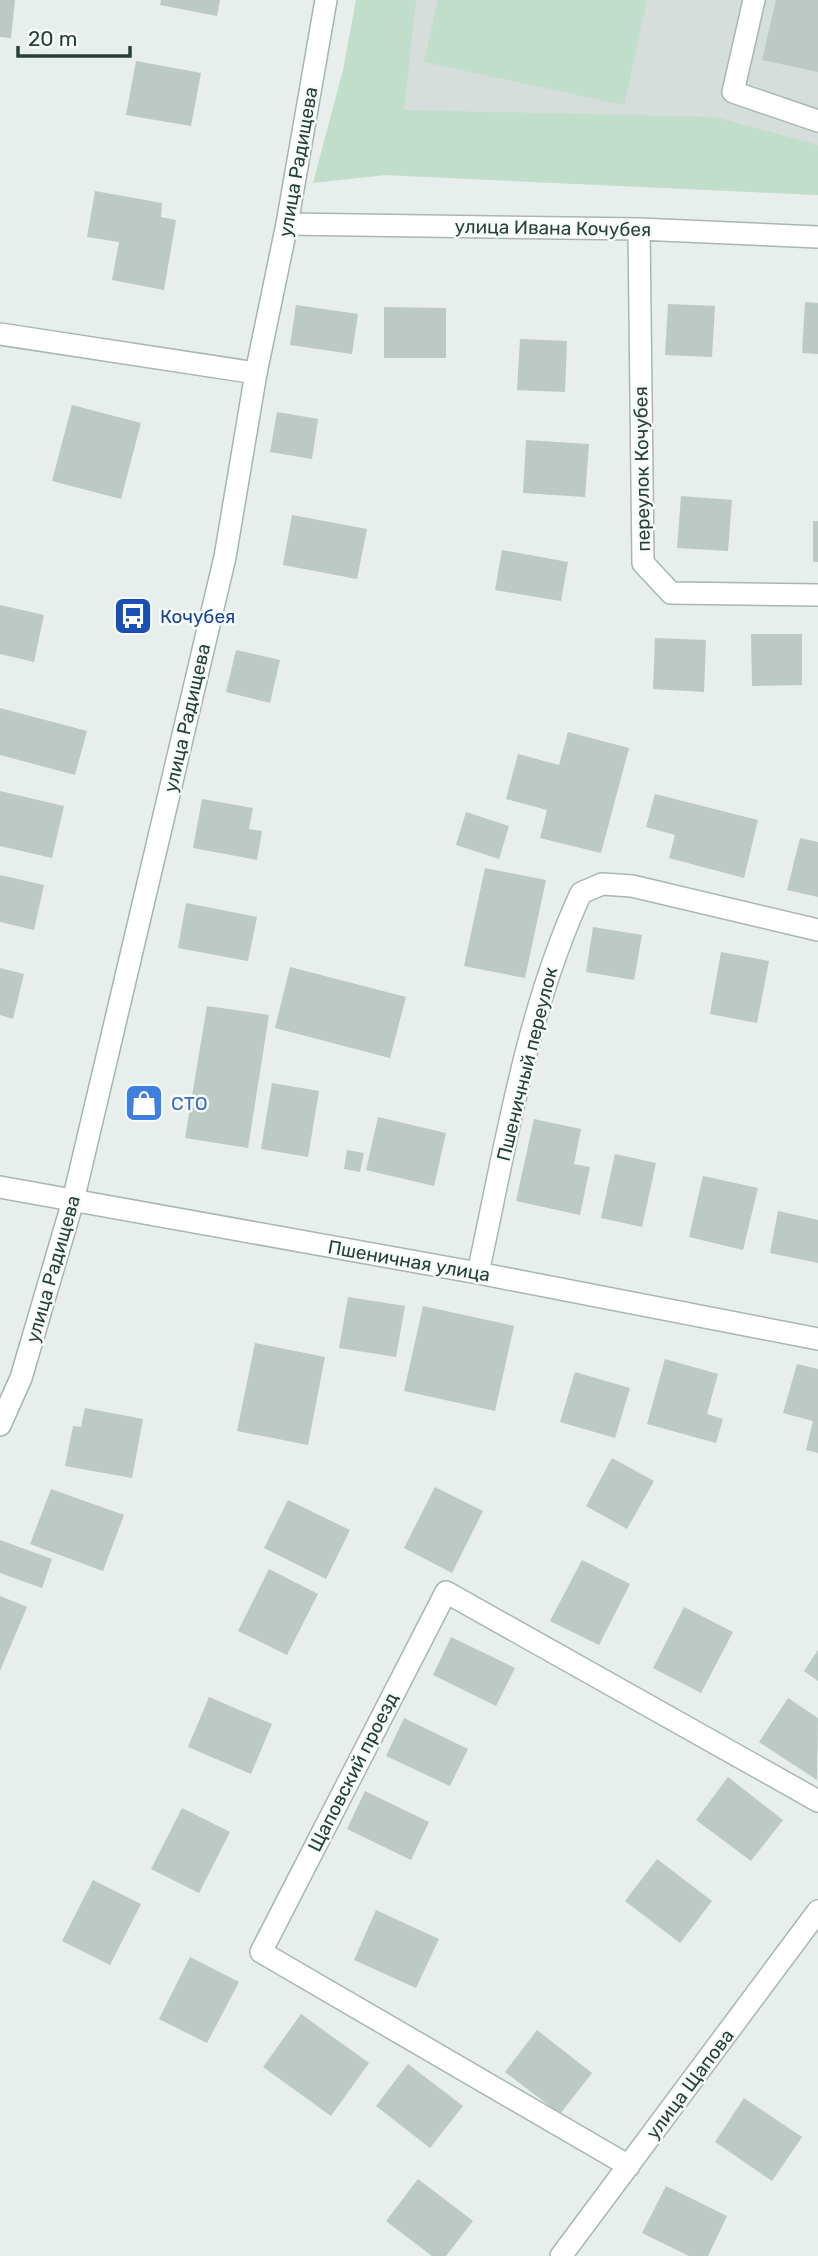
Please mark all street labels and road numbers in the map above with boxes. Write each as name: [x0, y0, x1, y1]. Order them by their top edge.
street label: улица Радищева: [273, 85, 323, 239]
street label: улица Ивана Кочубея: [454, 215, 652, 241]
street label: переулок Кочубея: [629, 386, 655, 552]
street label: улица Радищева: [159, 641, 215, 795]
street label: Пшеничный переулок: [492, 964, 562, 1164]
street label: улица Радищева: [21, 1193, 85, 1345]
street label: Пшеничная улица: [326, 1235, 492, 1287]
street label: Щаповский проезд: [303, 1689, 403, 1855]
street label: улица Щапова: [641, 2024, 739, 2144]

